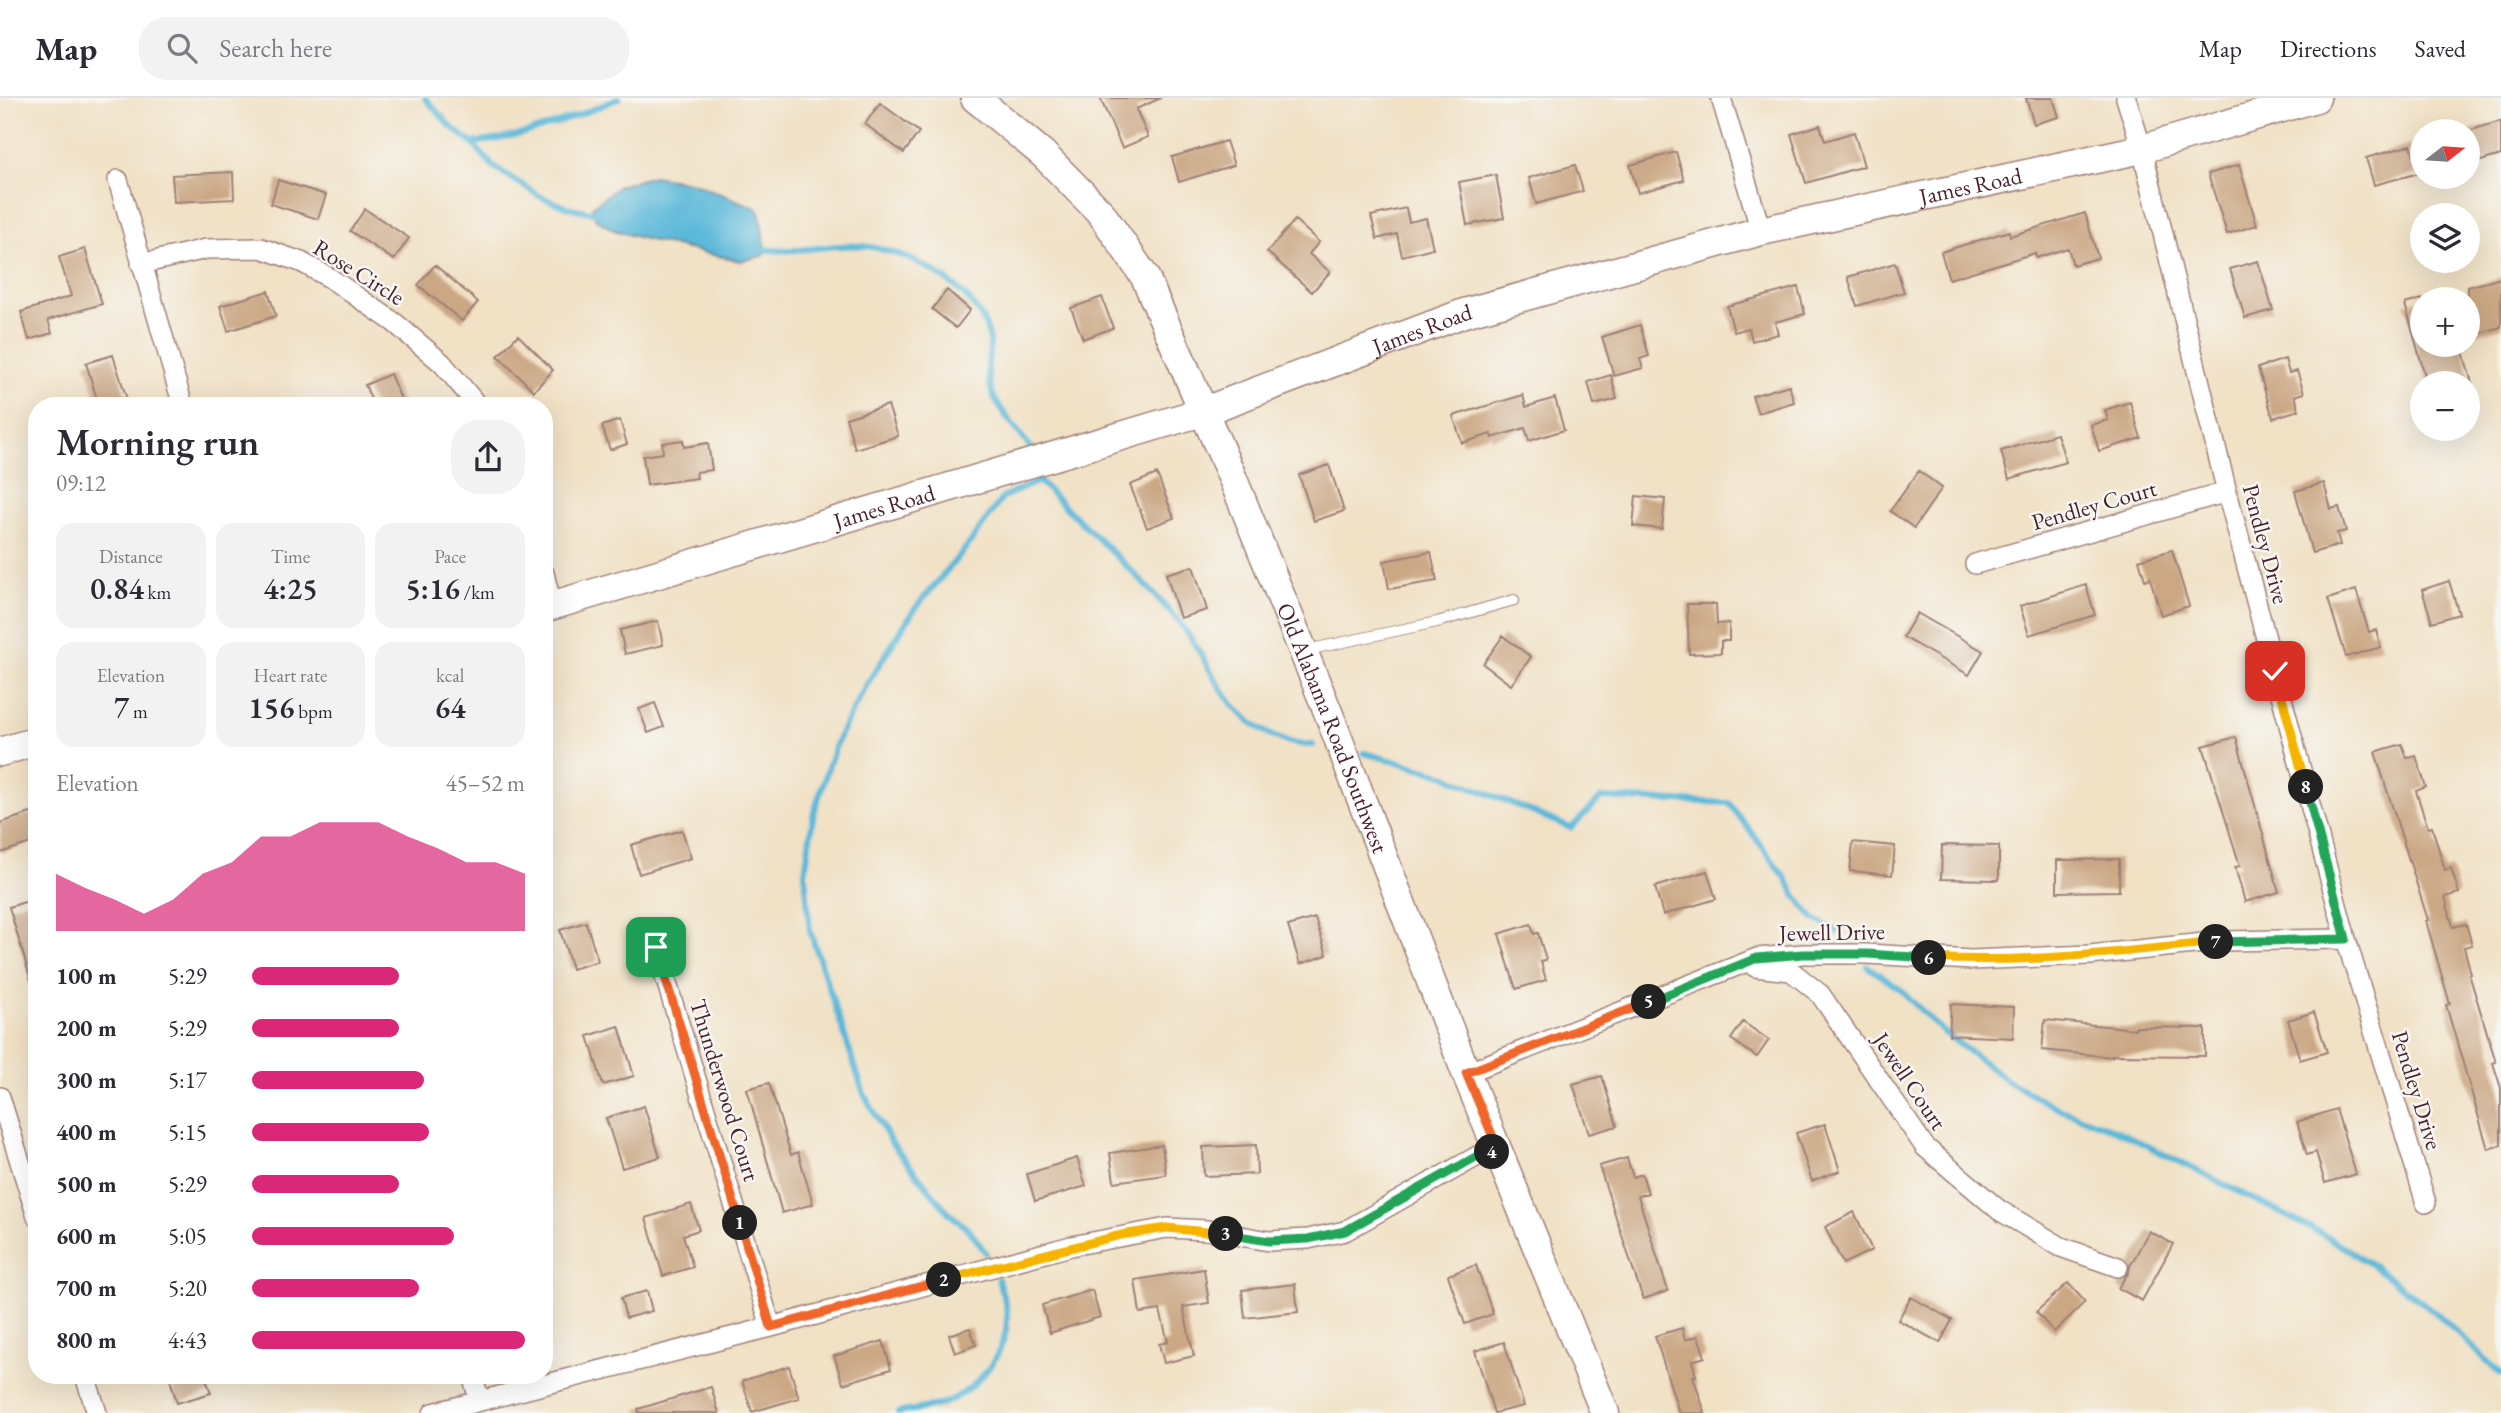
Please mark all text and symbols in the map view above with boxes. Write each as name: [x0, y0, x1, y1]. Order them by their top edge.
search box: [139, 17, 629, 80]
text: Map: [35, 27, 97, 70]
icon: search: [163, 29, 201, 67]
text: Search here: [219, 31, 332, 65]
text: Map: [2199, 33, 2242, 64]
text: Directions: [2280, 33, 2377, 64]
text: Saved: [2415, 33, 2466, 64]
north arrow: [2410, 119, 2480, 189]
map controls: [2410, 119, 2480, 441]
street label: James Road: [1914, 160, 2025, 212]
button: layers: [2410, 203, 2480, 273]
street label: Rose Circle: [308, 232, 410, 312]
button: +: [2410, 287, 2480, 357]
street label: James Road: [1366, 296, 1475, 362]
button: −: [2410, 371, 2480, 441]
text: Morning run: [56, 417, 259, 466]
button: share: [451, 420, 525, 494]
text: 09:12: [56, 468, 106, 498]
street label: Pendley Court: [2028, 473, 2160, 537]
street label: James Road: [828, 477, 939, 536]
street label: Pendley Drive: [2236, 481, 2296, 607]
text: Distance: [99, 544, 163, 569]
text: Time: [271, 544, 310, 569]
text: Pace: [434, 544, 466, 569]
text: 0.84: [90, 569, 144, 608]
text: 4:25: [263, 569, 318, 608]
text: 5:16: [405, 569, 460, 608]
text: km: [144, 580, 171, 605]
text: /km: [460, 580, 495, 605]
street label: Old Alabama Road Southwest: [1270, 598, 1396, 858]
pin: [2245, 641, 2305, 701]
icon: check: [2256, 652, 2294, 690]
text: Elevation: [97, 663, 165, 688]
text: Heart rate: [254, 663, 327, 688]
text: kcal: [436, 663, 464, 688]
text: 7: [114, 688, 129, 727]
text: 156: [248, 688, 294, 727]
text: 64: [435, 688, 466, 727]
text: m: [129, 699, 148, 724]
text: bpm: [294, 699, 333, 724]
text: Elevation: [56, 768, 139, 798]
text: 45–52 m: [446, 768, 525, 798]
pin: 8: [2288, 770, 2324, 804]
text: 8: [2300, 774, 2311, 799]
street label: Jewell Drive: [1777, 916, 1885, 948]
pin: [626, 917, 686, 977]
pin: 7: [2198, 924, 2234, 960]
icon: arrive: [637, 928, 675, 966]
text: 7: [2210, 929, 2221, 954]
pin: 6: [1912, 940, 1946, 976]
text: 6: [1923, 945, 1934, 970]
text: 100 m: [56, 961, 117, 991]
text: 5:29: [168, 961, 207, 991]
pin: 5: [1632, 984, 1666, 1020]
text: 5: [1643, 989, 1654, 1014]
street label: Thunderwood Court: [683, 995, 767, 1185]
text: 200 m: [56, 1013, 117, 1043]
text: 5:29: [168, 1013, 207, 1043]
street label: Jewell Court: [1865, 1025, 1954, 1136]
street label: Pendley Drive: [2385, 1027, 2449, 1153]
text: 300 m: [56, 1065, 117, 1095]
text: 5:17: [168, 1065, 207, 1095]
text: 400 m: [56, 1117, 117, 1147]
text: 5:15: [168, 1117, 207, 1147]
pin: 4: [1474, 1134, 1510, 1170]
text: 4: [1486, 1139, 1497, 1164]
text: 500 m: [56, 1169, 117, 1199]
text: 5:29: [168, 1169, 207, 1199]
pin: 1: [722, 1206, 758, 1240]
text: 1: [734, 1210, 745, 1235]
pin: 3: [1208, 1216, 1244, 1252]
text: 600 m: [56, 1221, 117, 1251]
text: 5:05: [168, 1221, 207, 1251]
text: 3: [1220, 1221, 1231, 1246]
pin: 2: [926, 1262, 962, 1298]
text: 2: [938, 1267, 949, 1292]
text: 700 m: [56, 1273, 117, 1303]
text: 5:20: [168, 1273, 207, 1303]
text: 800 m: [56, 1325, 117, 1355]
text: 4:43: [168, 1325, 207, 1355]

